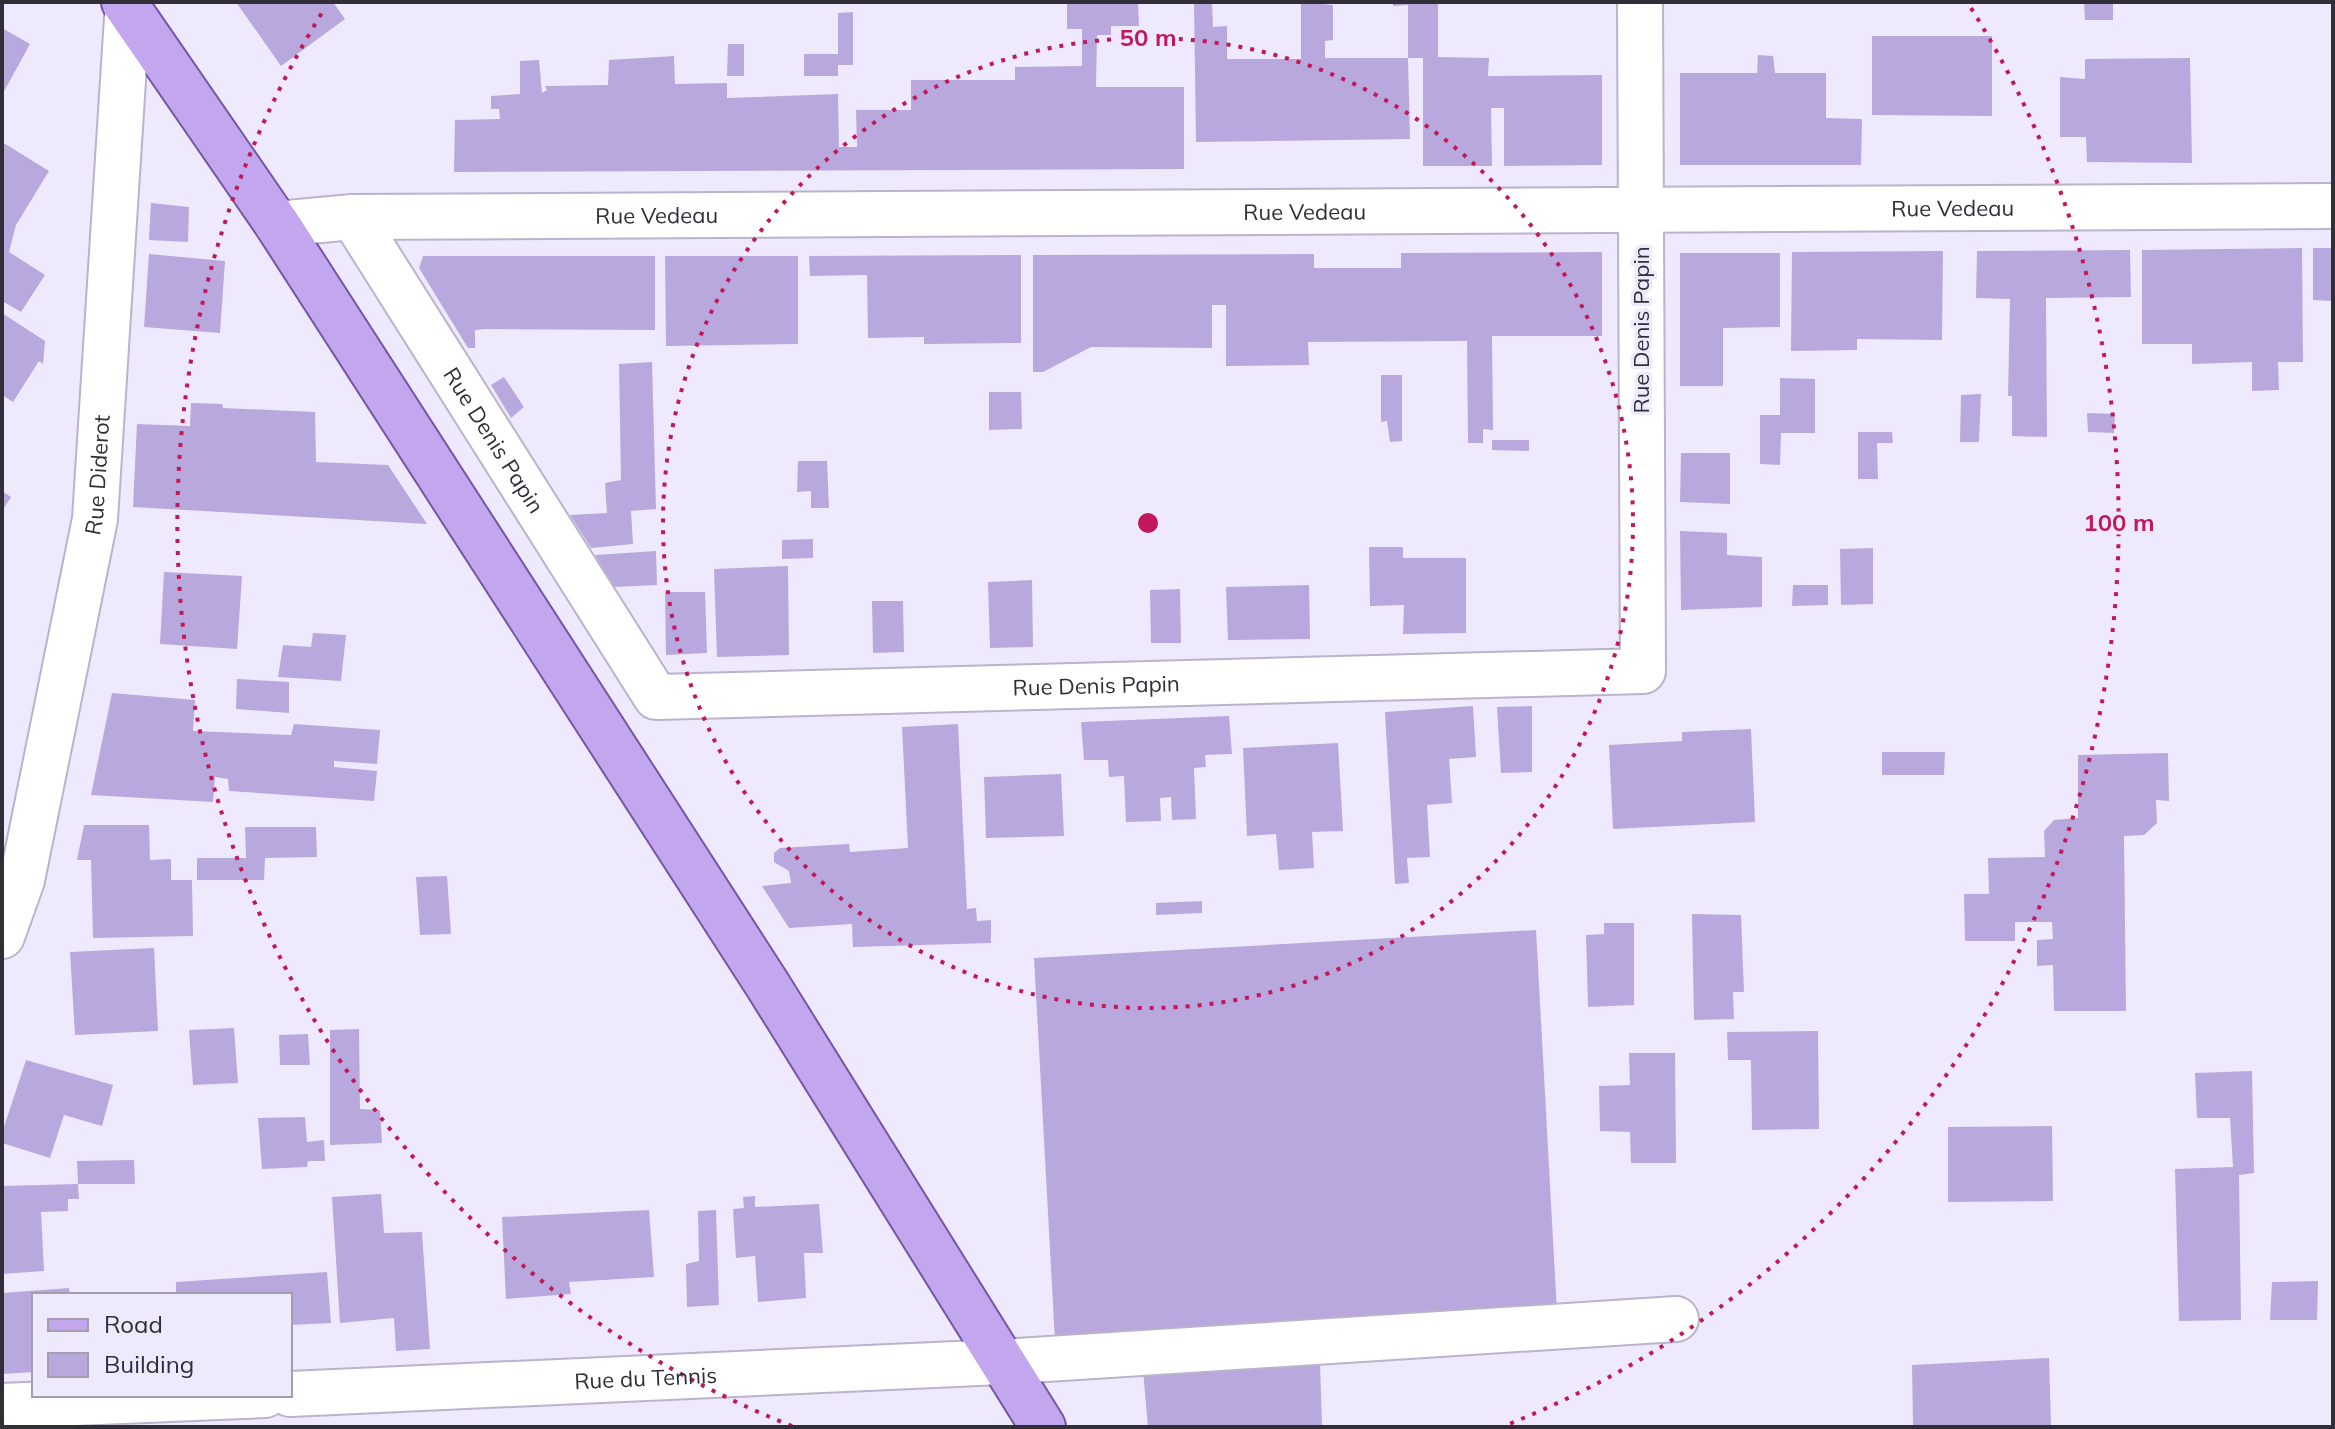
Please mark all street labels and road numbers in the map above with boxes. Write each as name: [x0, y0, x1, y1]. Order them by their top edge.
street label: Rue Vedeau: [1891, 194, 2014, 222]
street label: Rue Vedeau: [1243, 197, 1366, 226]
street label: Rue Vedeau: [595, 201, 718, 230]
street label: Rue Denis Papin: [1627, 246, 1655, 414]
street label: Rue Denis Papin: [437, 362, 550, 518]
street label: Rue Diderot: [78, 414, 116, 537]
street label: Rue Denis Papin: [1012, 669, 1180, 702]
street label: Rue du Tennis: [574, 1361, 718, 1395]

